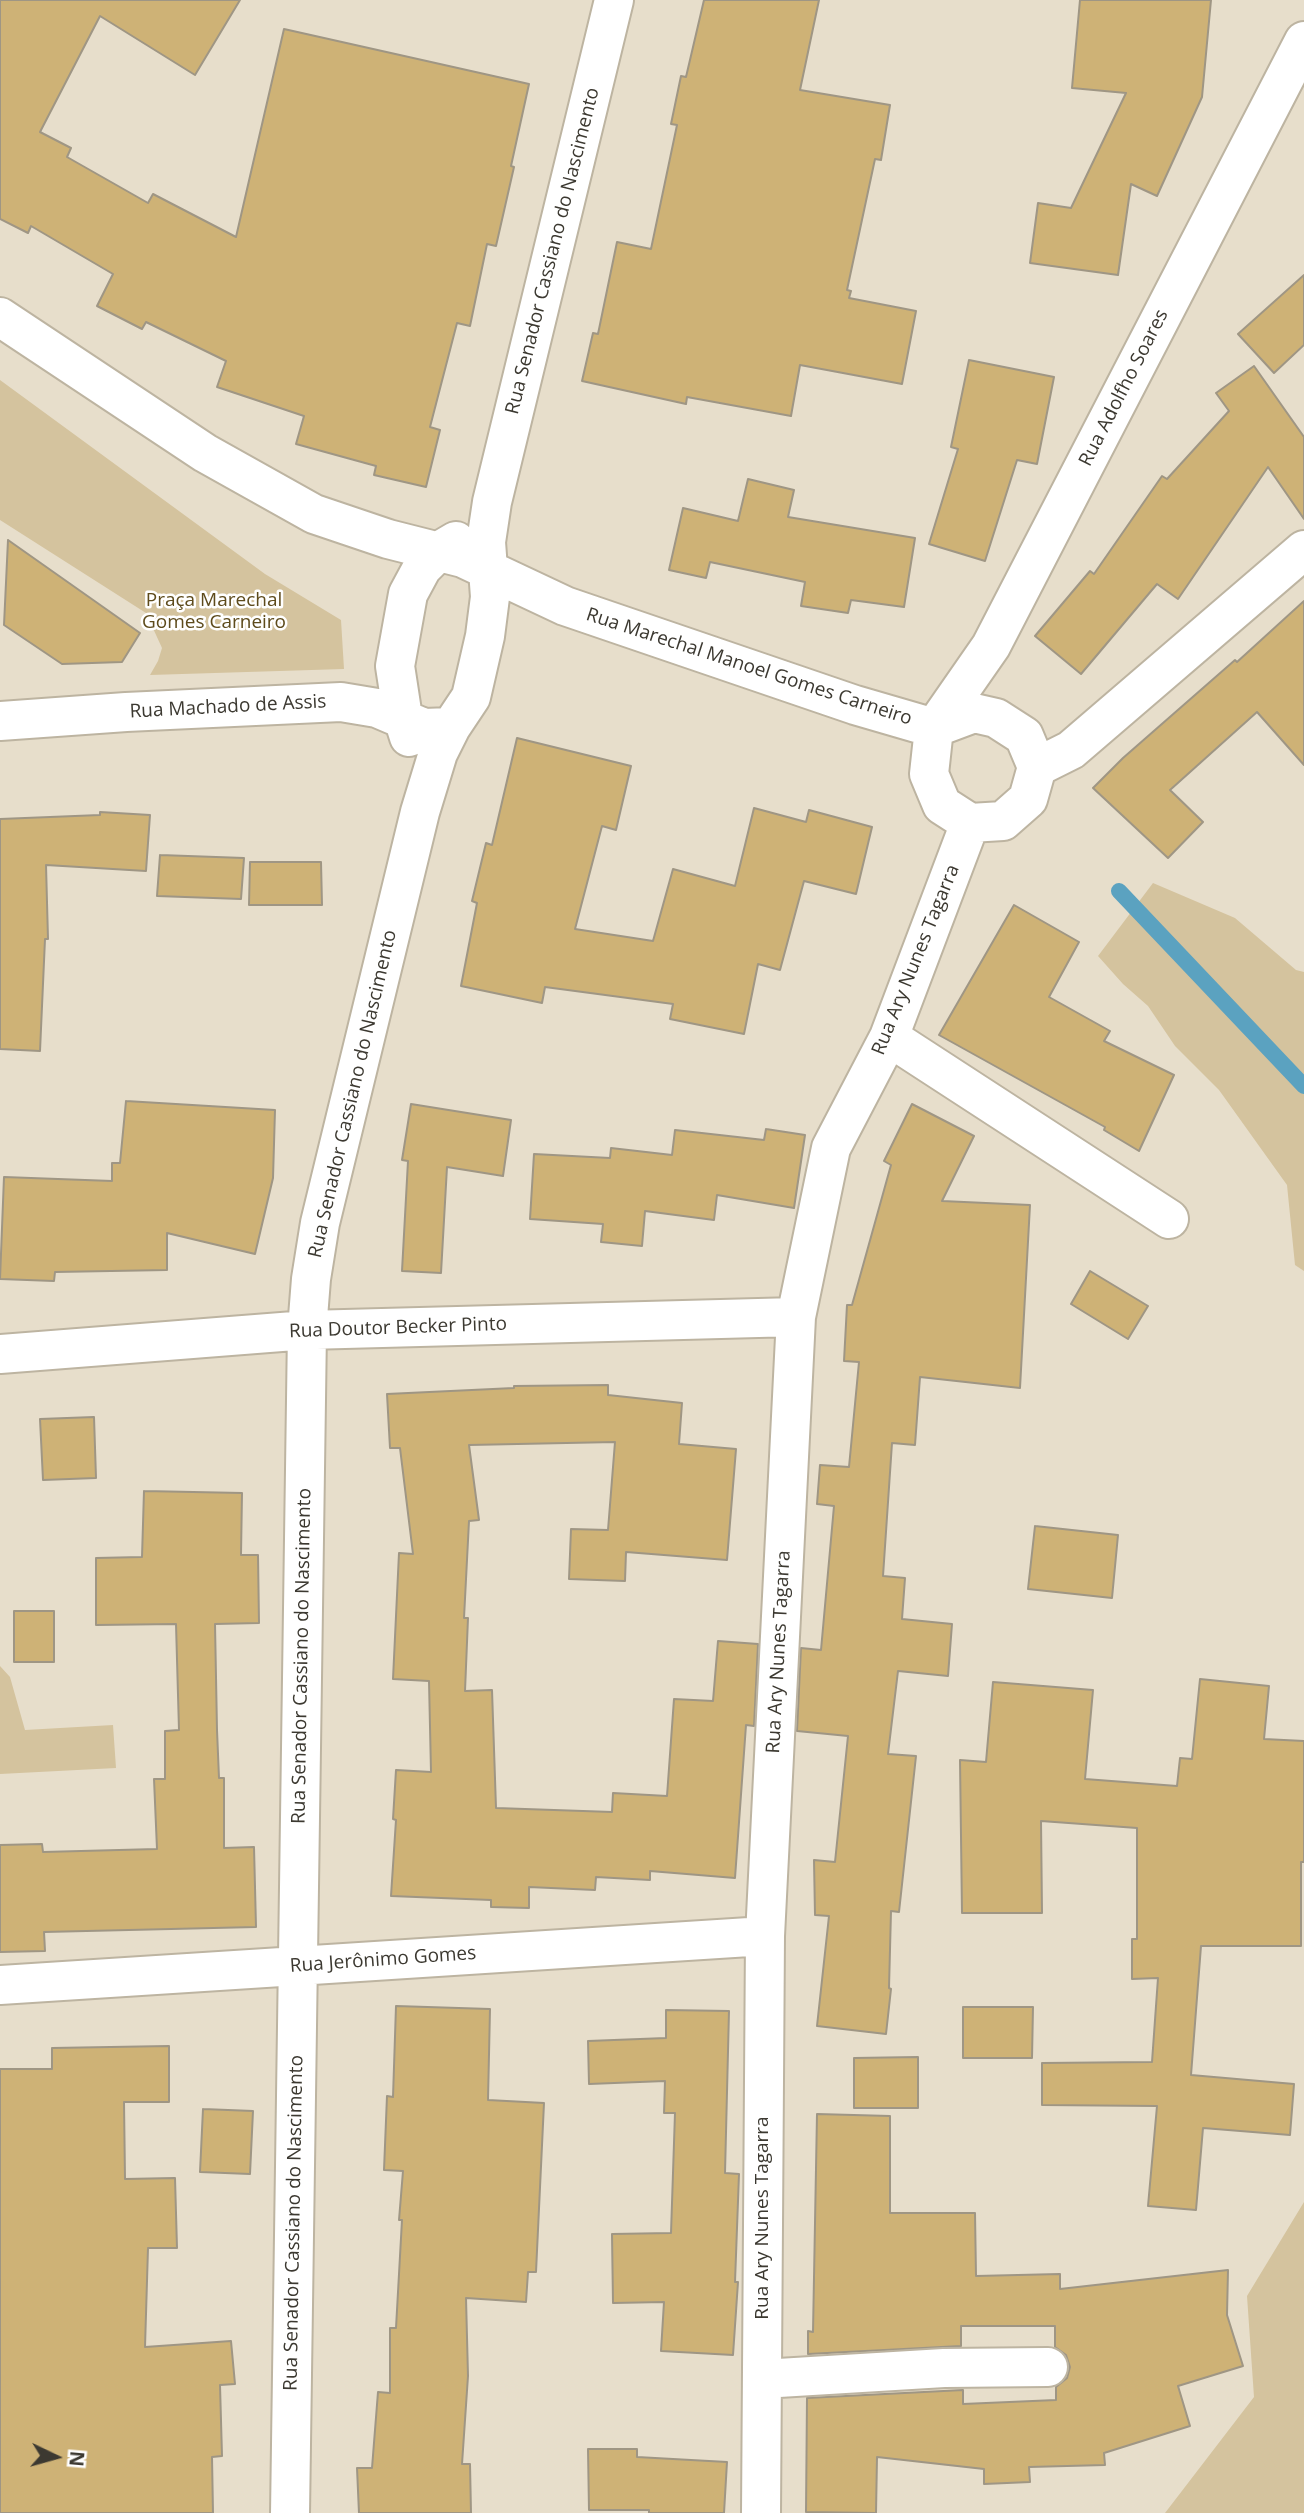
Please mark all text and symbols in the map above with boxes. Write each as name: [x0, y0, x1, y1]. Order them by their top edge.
street label: Rua Senador Cassiano do Nascimento: [501, 85, 605, 417]
street label: Rua Adolfho Soares: [1075, 306, 1173, 470]
park label: Praça Marechal Gomes Carneiro: [142, 590, 286, 634]
street label: Rua Marechal Manoel Gomes Carneiro: [583, 603, 915, 731]
street label: Rua Machado de Assis: [129, 690, 327, 724]
street label: Rua Ary Nunes Tagarra: [867, 861, 965, 1059]
street label: Rua Senador Cassiano do Nascimento: [304, 928, 402, 1260]
street label: Rua Doutor Becker Pinto: [289, 1313, 507, 1343]
street label: Rua Senador Cassiano do Nascimento: [288, 1488, 316, 1824]
street label: Rua Ary Nunes Tagarra: [762, 1550, 796, 1754]
street label: Rua Jerônimo Gomes: [289, 1942, 477, 1978]
street label: Rua Senador Cassiano do Nascimento: [280, 2055, 308, 2391]
street label: Rua Ary Nunes Tagarra: [752, 2116, 774, 2320]
north arrow: [21, 2422, 91, 2492]
text: N: [63, 2450, 91, 2468]

